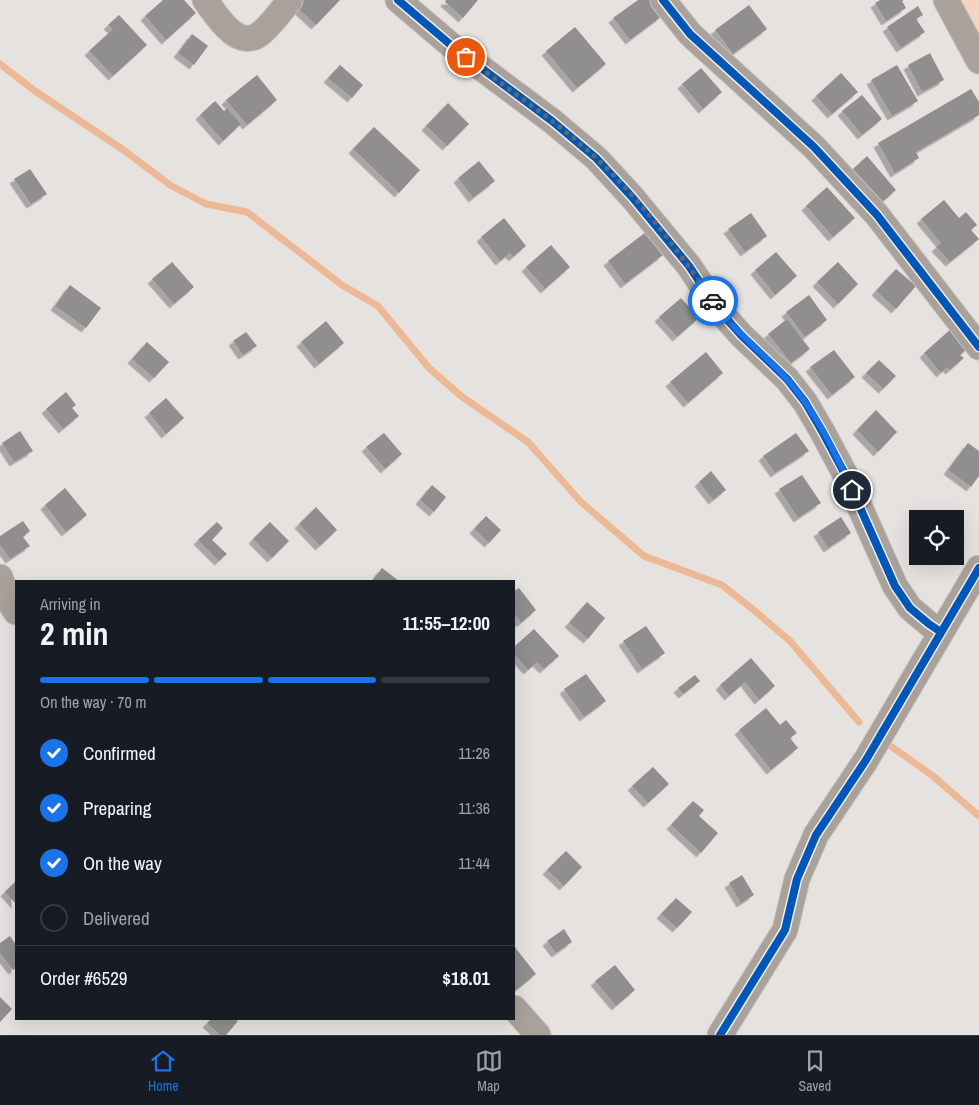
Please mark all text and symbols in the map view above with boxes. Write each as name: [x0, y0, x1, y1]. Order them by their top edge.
pin: [445, 36, 487, 78]
icon: bag: [452, 43, 480, 71]
courier: [688, 276, 738, 326]
icon: car: [699, 287, 727, 315]
pin: [831, 469, 873, 511]
icon: home: [838, 476, 866, 504]
map controls: [909, 510, 964, 565]
button: locate: [909, 510, 964, 565]
text: Arriving in: [40, 593, 101, 615]
text: 11:55–12:00: [403, 610, 490, 636]
text: 2 min: [40, 612, 109, 655]
text: On the way · 70 m: [40, 691, 146, 713]
icon: check: [40, 739, 68, 767]
text: Confirmed: [83, 740, 156, 766]
text: 11:26: [458, 742, 490, 764]
icon: check: [40, 794, 68, 822]
text: Preparing: [83, 795, 151, 821]
text: 11:36: [458, 797, 490, 819]
icon: check: [40, 849, 68, 877]
text: On the way: [83, 850, 162, 876]
text: 11:44: [458, 852, 490, 874]
text: Delivered: [83, 905, 150, 931]
text: Order #6529: [40, 965, 127, 991]
text: $18.01: [442, 965, 490, 991]
tab: Home: [148, 1047, 179, 1095]
tab: Map: [475, 1047, 503, 1095]
tab: Saved: [798, 1047, 831, 1095]

